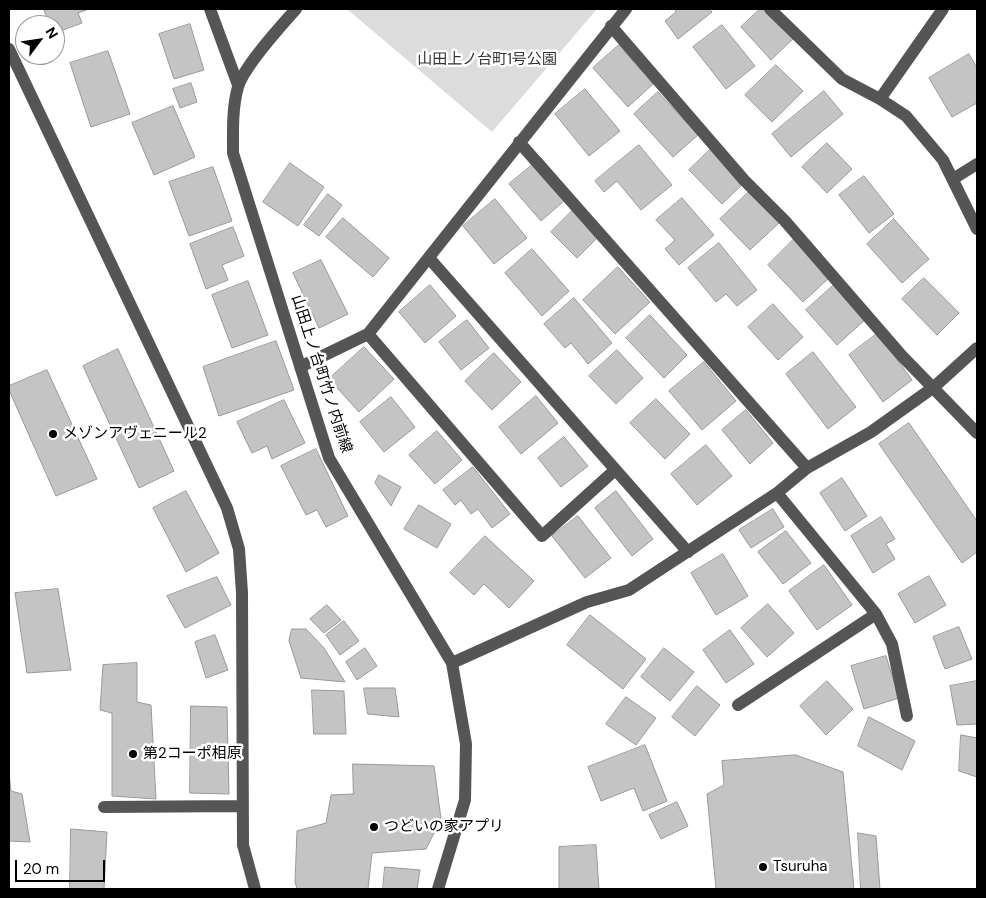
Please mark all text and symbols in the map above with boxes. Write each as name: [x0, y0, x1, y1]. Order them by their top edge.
north arrow: [15, 15, 65, 65]
text: N: [42, 24, 62, 42]
park label: 山田上ノ台町1号公園: [417, 51, 557, 69]
street label: 山田上ノ台町竹ノ内前線: [287, 293, 355, 455]
place label: メゾンアヴェニール2: [63, 425, 207, 443]
marker: メゾンアヴェニール2: [47, 428, 59, 440]
place label: 第2コーポ相原: [143, 745, 242, 763]
marker: 第2コーポ相原: [127, 748, 139, 760]
place label: つどいの家アプリ: [384, 818, 504, 836]
marker: つどいの家アプリ: [368, 821, 380, 833]
scale bar: [18, 850, 108, 882]
place label: Tsuruha: [773, 858, 827, 876]
text: 20 m: [23, 859, 59, 879]
marker: Tsuruha: [757, 861, 769, 873]

